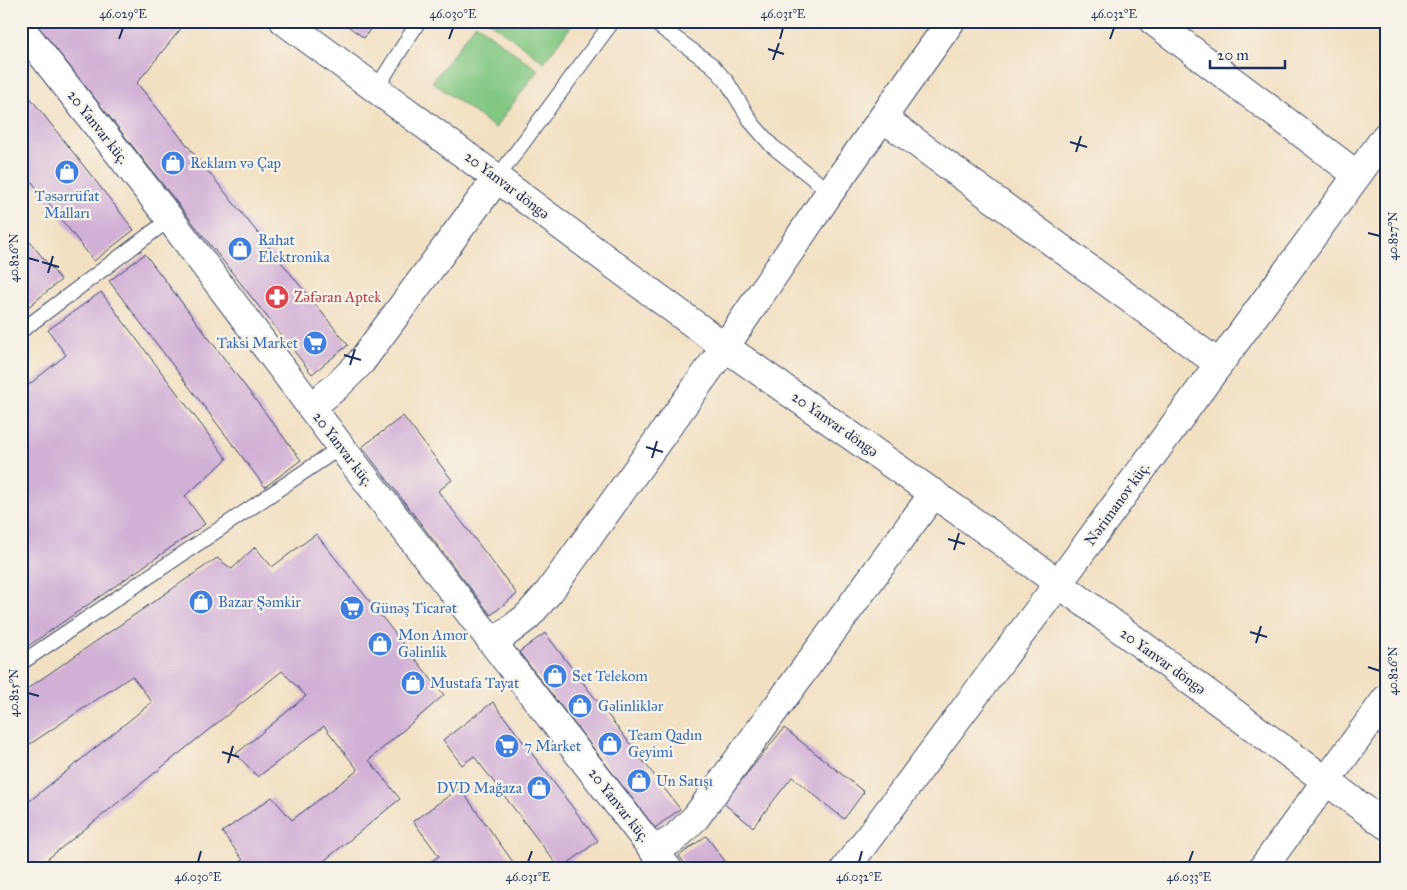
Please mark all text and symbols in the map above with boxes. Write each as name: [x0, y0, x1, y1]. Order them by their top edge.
text: 46.029°E: [99, 7, 147, 21]
text: 46.030°E: [429, 7, 477, 21]
text: 46.031°E: [761, 7, 806, 21]
text: 46.032°E: [1091, 7, 1137, 21]
scale bar: [1210, 38, 1284, 70]
text: 20 m: [1217, 46, 1249, 64]
street label: 20 Yanvar küç.: [64, 86, 132, 168]
street label: 20 Yanvar döngə: [461, 147, 553, 223]
shop icon: Reklam və Çap: [160, 150, 186, 176]
place label: Reklam və Çap: [190, 154, 281, 172]
shop icon: Təsərrüfat Malları: [54, 159, 80, 185]
place label: Təsərrüfat Malları: [34, 187, 100, 222]
text: 40.827°N: [1386, 211, 1400, 261]
place label: Rahat Elektronika: [258, 231, 331, 266]
text: 40.826°N: [7, 233, 21, 283]
shop icon: Rahat Elektronika: [227, 236, 253, 262]
pharmacy icon: Zəfəran Aptek: [264, 284, 290, 310]
place label: Zəfəran Aptek: [294, 288, 381, 306]
supermarket icon: Taksi Market: [302, 330, 328, 356]
place label: Taksi Market: [217, 334, 299, 352]
street label: 20 Yanvar döngə: [788, 388, 882, 461]
street label: 20 Yanvar küç.: [309, 408, 377, 490]
street label: Nərimanov küç.: [1081, 459, 1153, 549]
shop icon: Bazar Şəmkir: [188, 589, 214, 615]
place label: Bazar Şəmkir: [218, 593, 301, 611]
supermarket icon: Günəş Ticarət: [339, 595, 365, 621]
place label: Günəş Ticarət: [370, 599, 458, 617]
street label: 20 Yanvar döngə: [1117, 624, 1210, 698]
place label: Mon Amor Gəlinlik: [398, 626, 469, 661]
shop icon: Mon Amor Gəlinlik: [367, 631, 393, 657]
text: 40.826°N: [1386, 646, 1400, 696]
shop icon: Set Telekom: [542, 663, 568, 689]
place label: Set Telekom: [572, 667, 648, 685]
text: 40.825°N: [7, 669, 21, 717]
shop icon: Mustafa Tayat: [400, 670, 426, 696]
place label: Mustafa Tayat: [430, 674, 520, 692]
shop icon: Gəlinliklər: [567, 693, 593, 719]
place label: Gəlinliklər: [598, 697, 664, 715]
place label: Team Qadın Geyimi: [628, 726, 702, 761]
shop icon: Team Qadın Geyimi: [597, 731, 623, 757]
supermarket icon: 7 Market: [494, 733, 520, 759]
place label: 7 Market: [524, 737, 582, 755]
street label: 20 Yanvar küç.: [585, 764, 653, 846]
shop icon: Un Satışı: [626, 768, 652, 794]
place label: Un Satışı: [656, 772, 713, 790]
shop icon: DVD Mağaza: [526, 775, 552, 801]
place label: DVD Mağaza: [437, 779, 523, 797]
text: 46.030°E: [174, 870, 222, 884]
text: 46.031°E: [506, 870, 551, 884]
text: 46.032°E: [836, 870, 882, 884]
text: 46.033°E: [1167, 870, 1212, 884]

